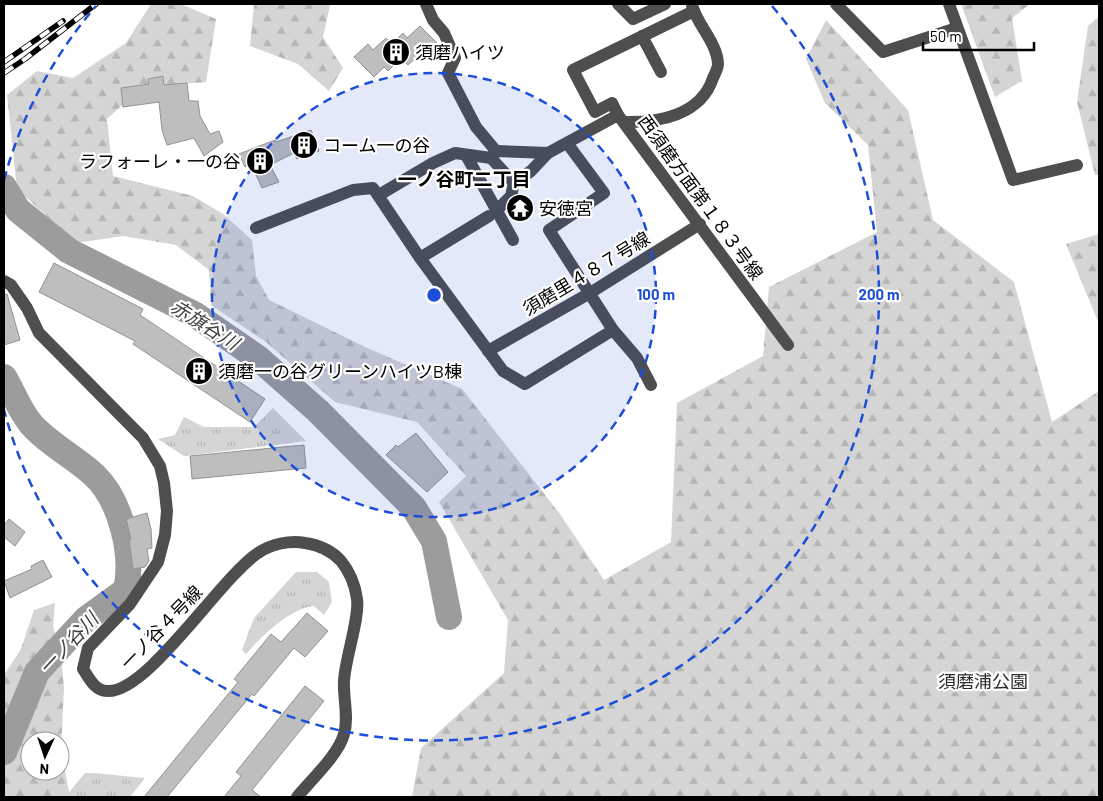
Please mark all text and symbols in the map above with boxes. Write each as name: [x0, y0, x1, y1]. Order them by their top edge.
scale bar: [923, 20, 1034, 52]
text: 50 m: [930, 27, 962, 45]
building icon: 須磨ハイツ: [381, 37, 411, 67]
place label: 須磨ハイツ: [415, 41, 505, 63]
street label: 西須磨方面第１８３号線: [634, 110, 768, 284]
building icon: コーム一の谷: [289, 130, 319, 160]
place label: コーム一の谷: [323, 134, 430, 156]
building icon: ラフォーレ・一の谷: [245, 146, 275, 176]
place label: ラフォーレ・一の谷: [79, 150, 241, 172]
district label: 一ノ谷町二丁目: [397, 167, 531, 190]
temple icon: 安徳宮: [505, 193, 535, 223]
place label: 安徳宮: [539, 197, 593, 219]
street label: 須磨里４８７号線: [519, 226, 653, 320]
text: 100 m: [637, 285, 675, 303]
text: 200 m: [858, 285, 900, 303]
centre of rings: [425, 286, 443, 304]
water label: 赤旗谷川: [167, 294, 245, 355]
building icon: 須磨一の谷グリーンハイツB棟: [184, 356, 214, 386]
place label: 須磨一の谷グリーンハイツB棟: [218, 360, 462, 382]
street label: 一ノ谷４号線: [116, 581, 206, 673]
water label: 一ノ谷川: [34, 606, 104, 679]
park label: 須磨浦公園: [938, 670, 1028, 692]
north arrow: [20, 731, 70, 781]
text: N: [39, 761, 49, 778]

